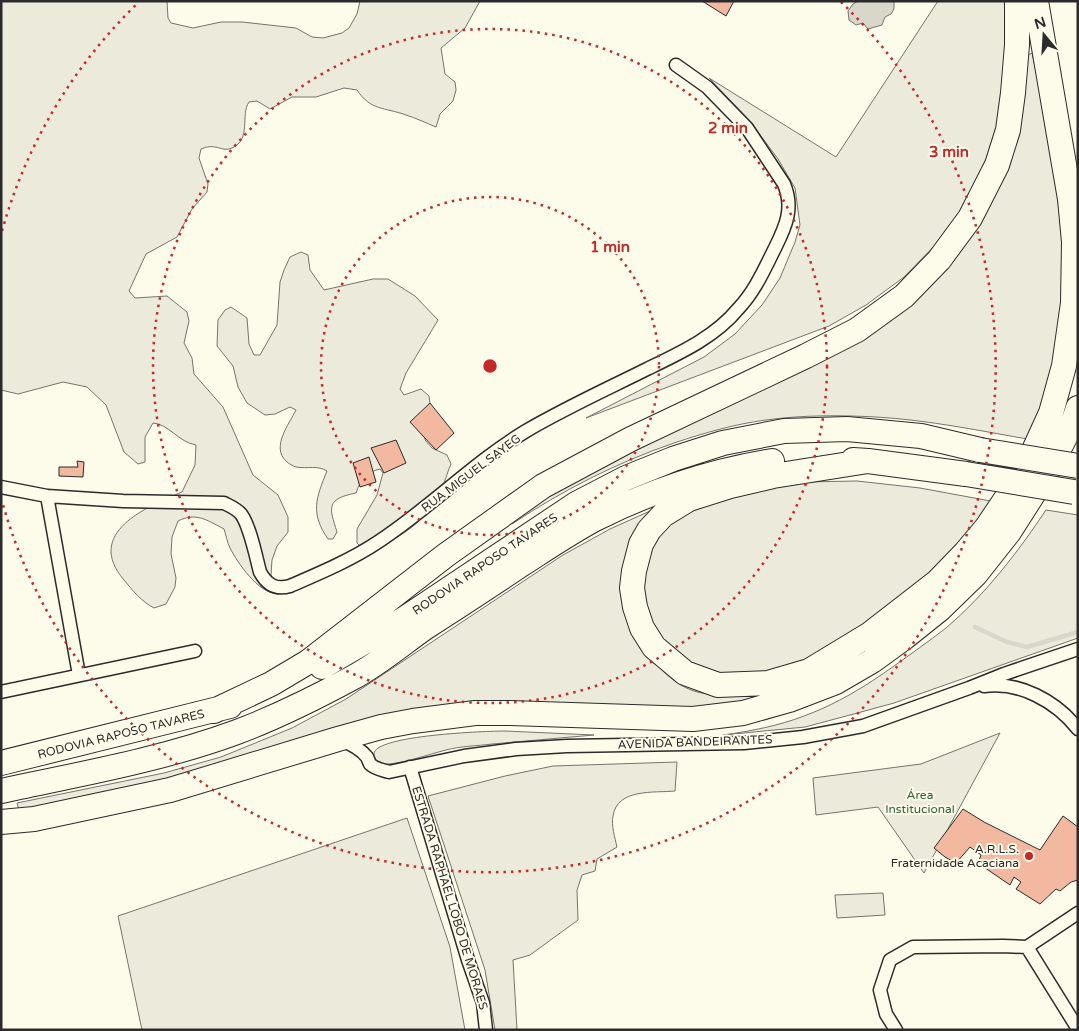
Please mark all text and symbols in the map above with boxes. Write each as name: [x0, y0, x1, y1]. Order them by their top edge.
north arrow: [1019, 10, 1069, 60]
text: N: [1032, 13, 1048, 33]
text: 2 min: [708, 119, 748, 137]
text: 3 min: [929, 143, 969, 161]
text: 1 min: [590, 238, 630, 256]
centre of rings: [481, 357, 499, 375]
street label: RUA MIGUEL SAYEG: [419, 431, 523, 515]
street label: RODOVIA RAPOSO TAVARES: [410, 510, 560, 618]
street label: RODOVIA RAPOSO TAVARES: [36, 706, 206, 762]
street label: AVENIDA BANDEIRANTES: [617, 732, 773, 752]
street label: ESTRADA RAPHAEL LOBO DE MORAES: [409, 785, 491, 1011]
park label: Área Institucional: [885, 788, 955, 816]
place label: A.R.L.S. Fraternidade Acaciana: [891, 842, 1019, 870]
marker: A.R.L.S. Fraternidade Acaciana: [1023, 850, 1035, 862]

